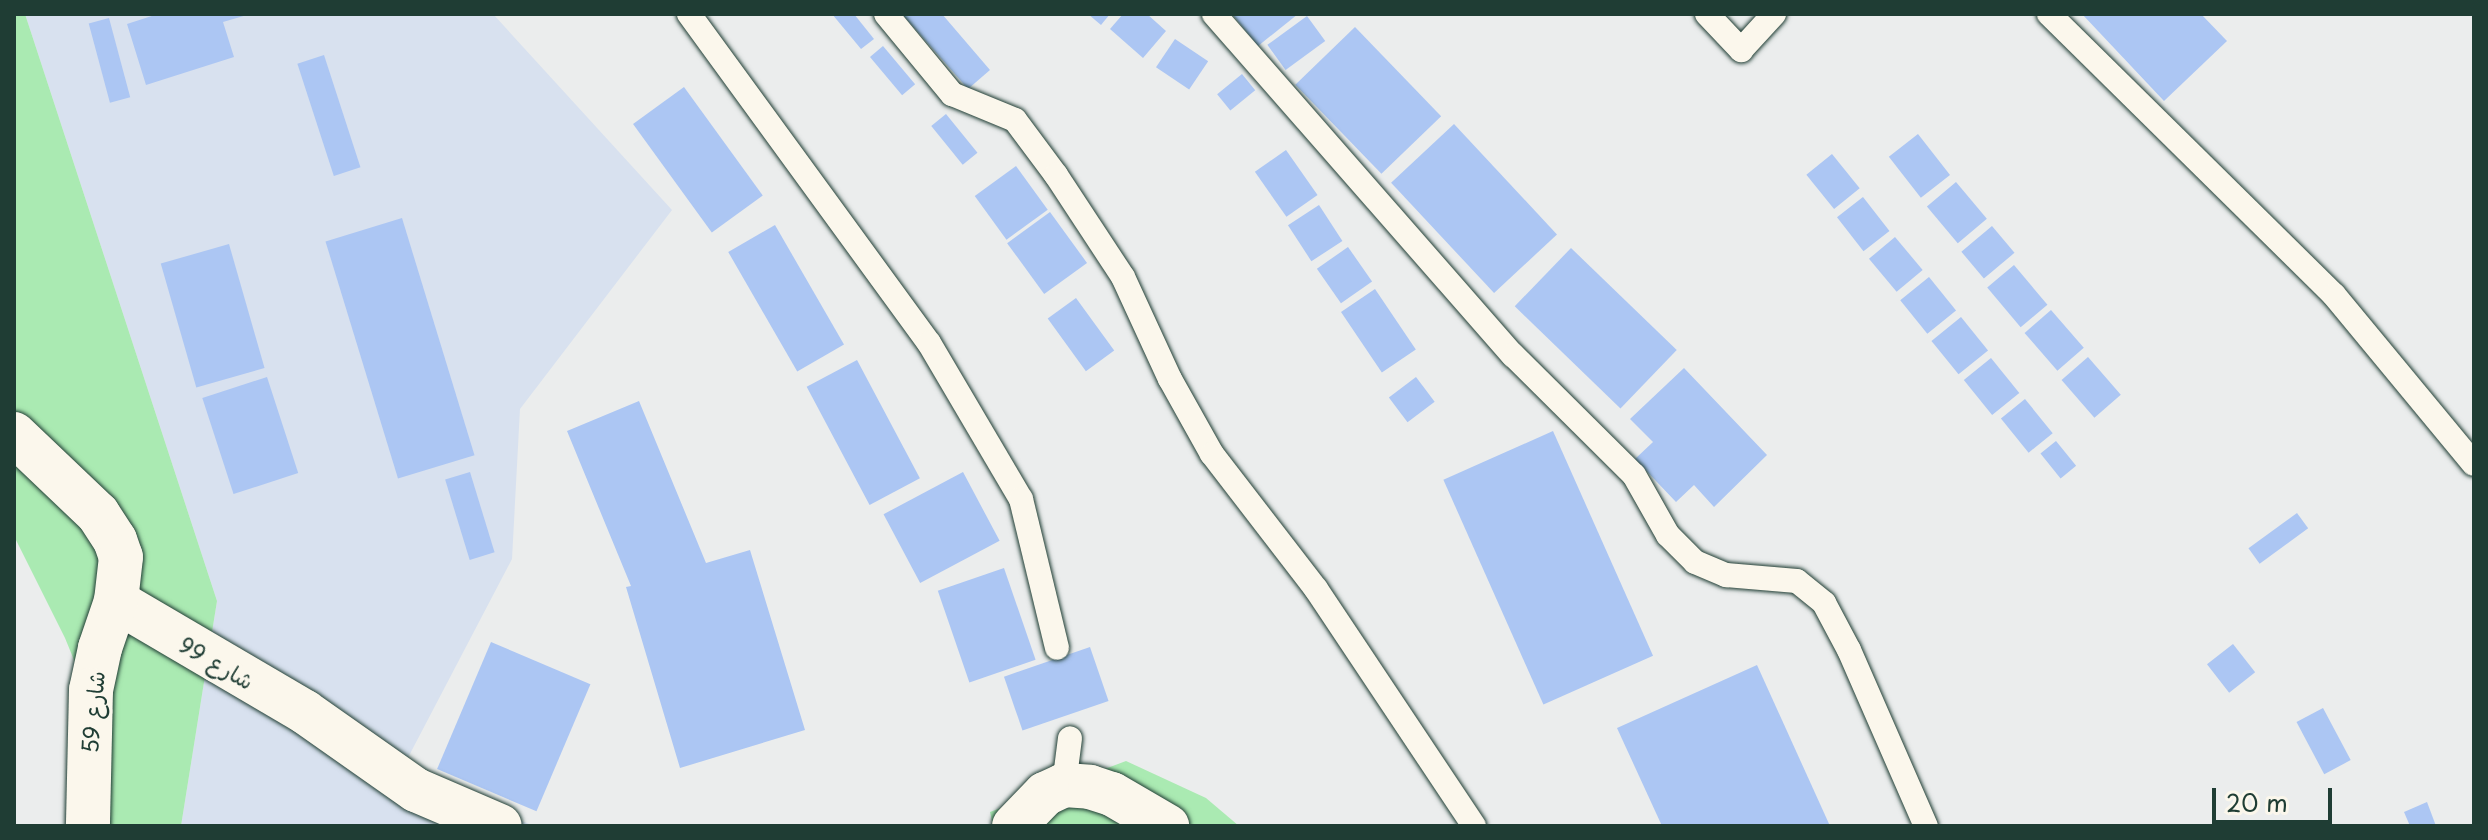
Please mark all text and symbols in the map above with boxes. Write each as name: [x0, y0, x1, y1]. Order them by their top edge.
street label: شارع 99: [175, 630, 259, 694]
street label: شارع 59: [75, 670, 109, 754]
scale bar: [2216, 772, 2336, 822]
text: 20 m: [2226, 784, 2288, 820]

